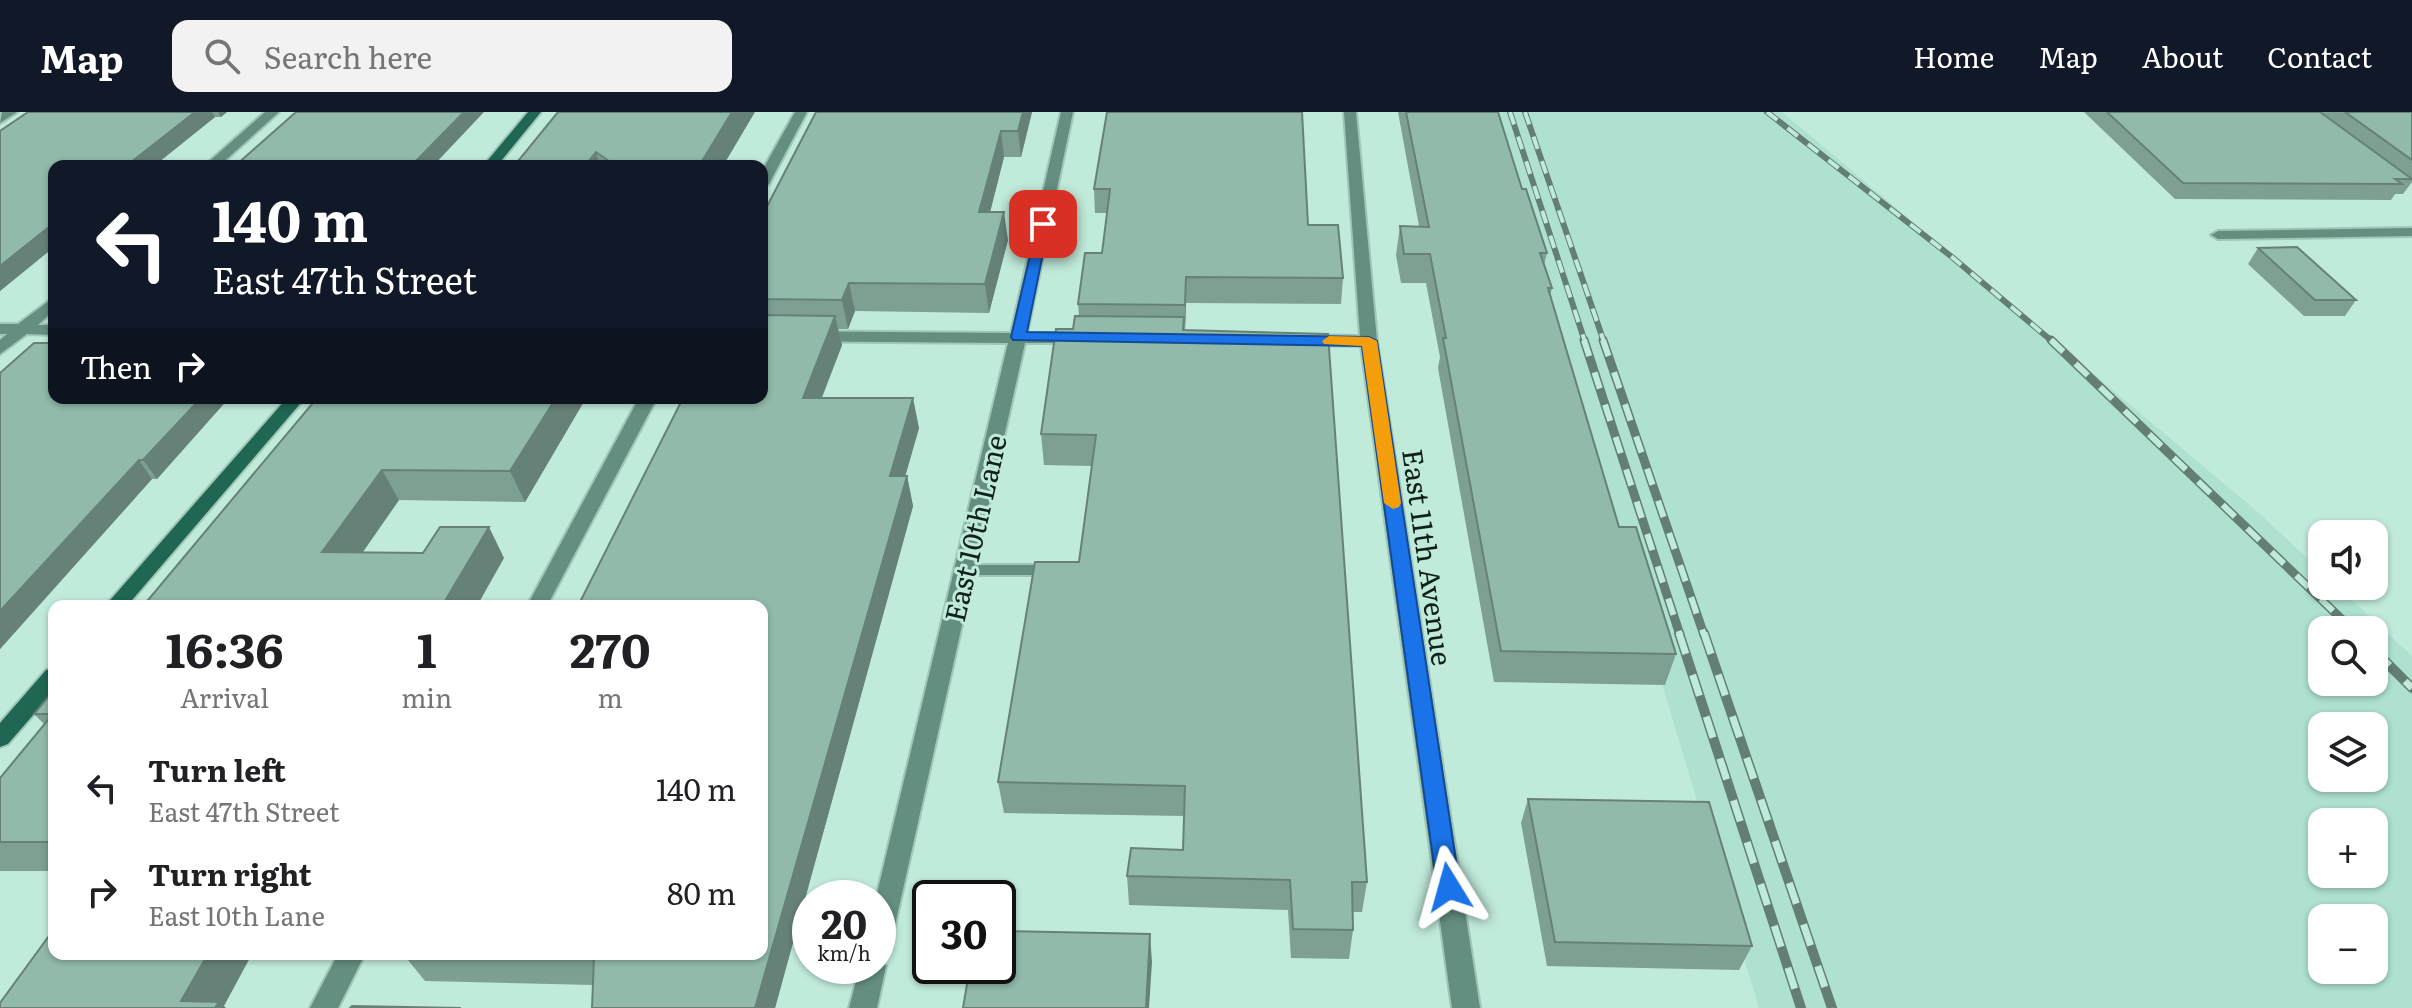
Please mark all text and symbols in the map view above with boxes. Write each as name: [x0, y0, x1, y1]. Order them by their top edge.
search box: [172, 20, 732, 92]
text: Map: [40, 28, 124, 85]
icon: search: [200, 34, 244, 78]
text: Search here: [264, 34, 432, 78]
text: Home: [1913, 35, 1994, 77]
text: Map: [2038, 35, 2098, 77]
text: About: [2142, 35, 2223, 77]
text: Contact: [2267, 35, 2372, 77]
text: 140 m: [212, 176, 368, 259]
pin: [1009, 190, 1077, 258]
icon: left: [80, 192, 184, 296]
icon: arrive: [1021, 202, 1065, 246]
text: East 47th Street: [212, 252, 477, 305]
text: Then: [80, 344, 152, 388]
icon: right: [168, 344, 212, 388]
street label: East 10th Lane: [932, 430, 1016, 626]
street label: East 11th Avenue: [1393, 446, 1465, 668]
map controls: [2308, 520, 2388, 984]
button: sound: [2308, 520, 2388, 600]
text: 16:36: [165, 612, 284, 683]
text: 1: [417, 612, 437, 683]
text: 270: [570, 612, 651, 683]
button: search: [2308, 616, 2388, 696]
text: Arrival: [180, 677, 269, 716]
text: min: [401, 677, 452, 716]
text: m: [597, 677, 623, 716]
button: layers: [2308, 712, 2388, 792]
text: Turn left: [148, 747, 286, 791]
icon: left: [80, 766, 124, 810]
text: 140 m: [656, 766, 736, 810]
text: East 47th Street: [148, 791, 339, 830]
button: +: [2308, 808, 2388, 888]
position arrow: [1407, 845, 1491, 929]
text: Turn right: [148, 851, 312, 895]
icon: right: [80, 870, 124, 914]
text: 80 m: [667, 870, 736, 914]
speed limit sign: 30: [912, 880, 1016, 984]
text: 20: [821, 892, 867, 951]
text: East 10th Lane: [148, 895, 325, 934]
button: −: [2308, 904, 2388, 984]
text: km/h: [817, 937, 871, 967]

